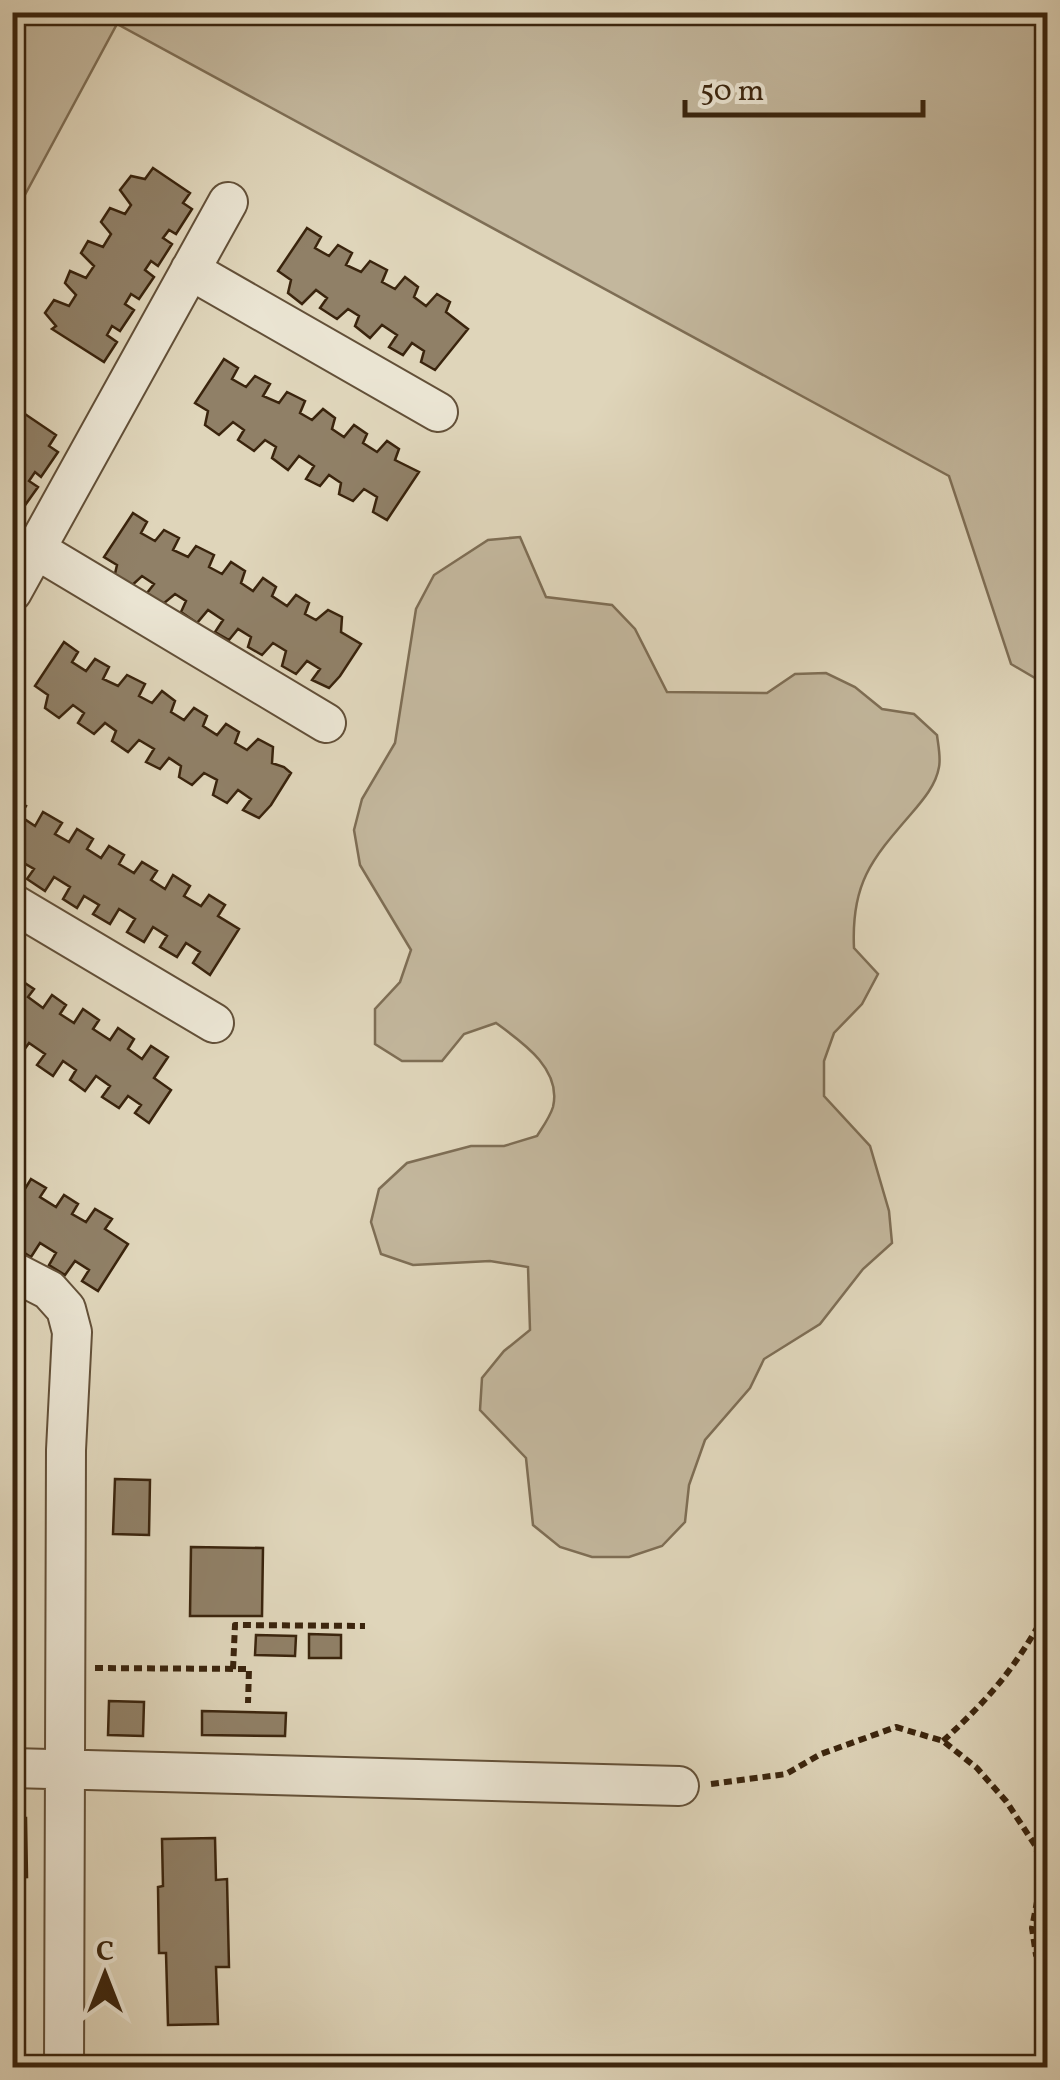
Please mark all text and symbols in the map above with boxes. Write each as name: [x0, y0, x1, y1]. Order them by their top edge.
scale bar: [685, 55, 922, 117]
text: 50 m: [700, 71, 764, 113]
north arrow: [55, 1925, 155, 2025]
text: С: [96, 1933, 114, 1972]

